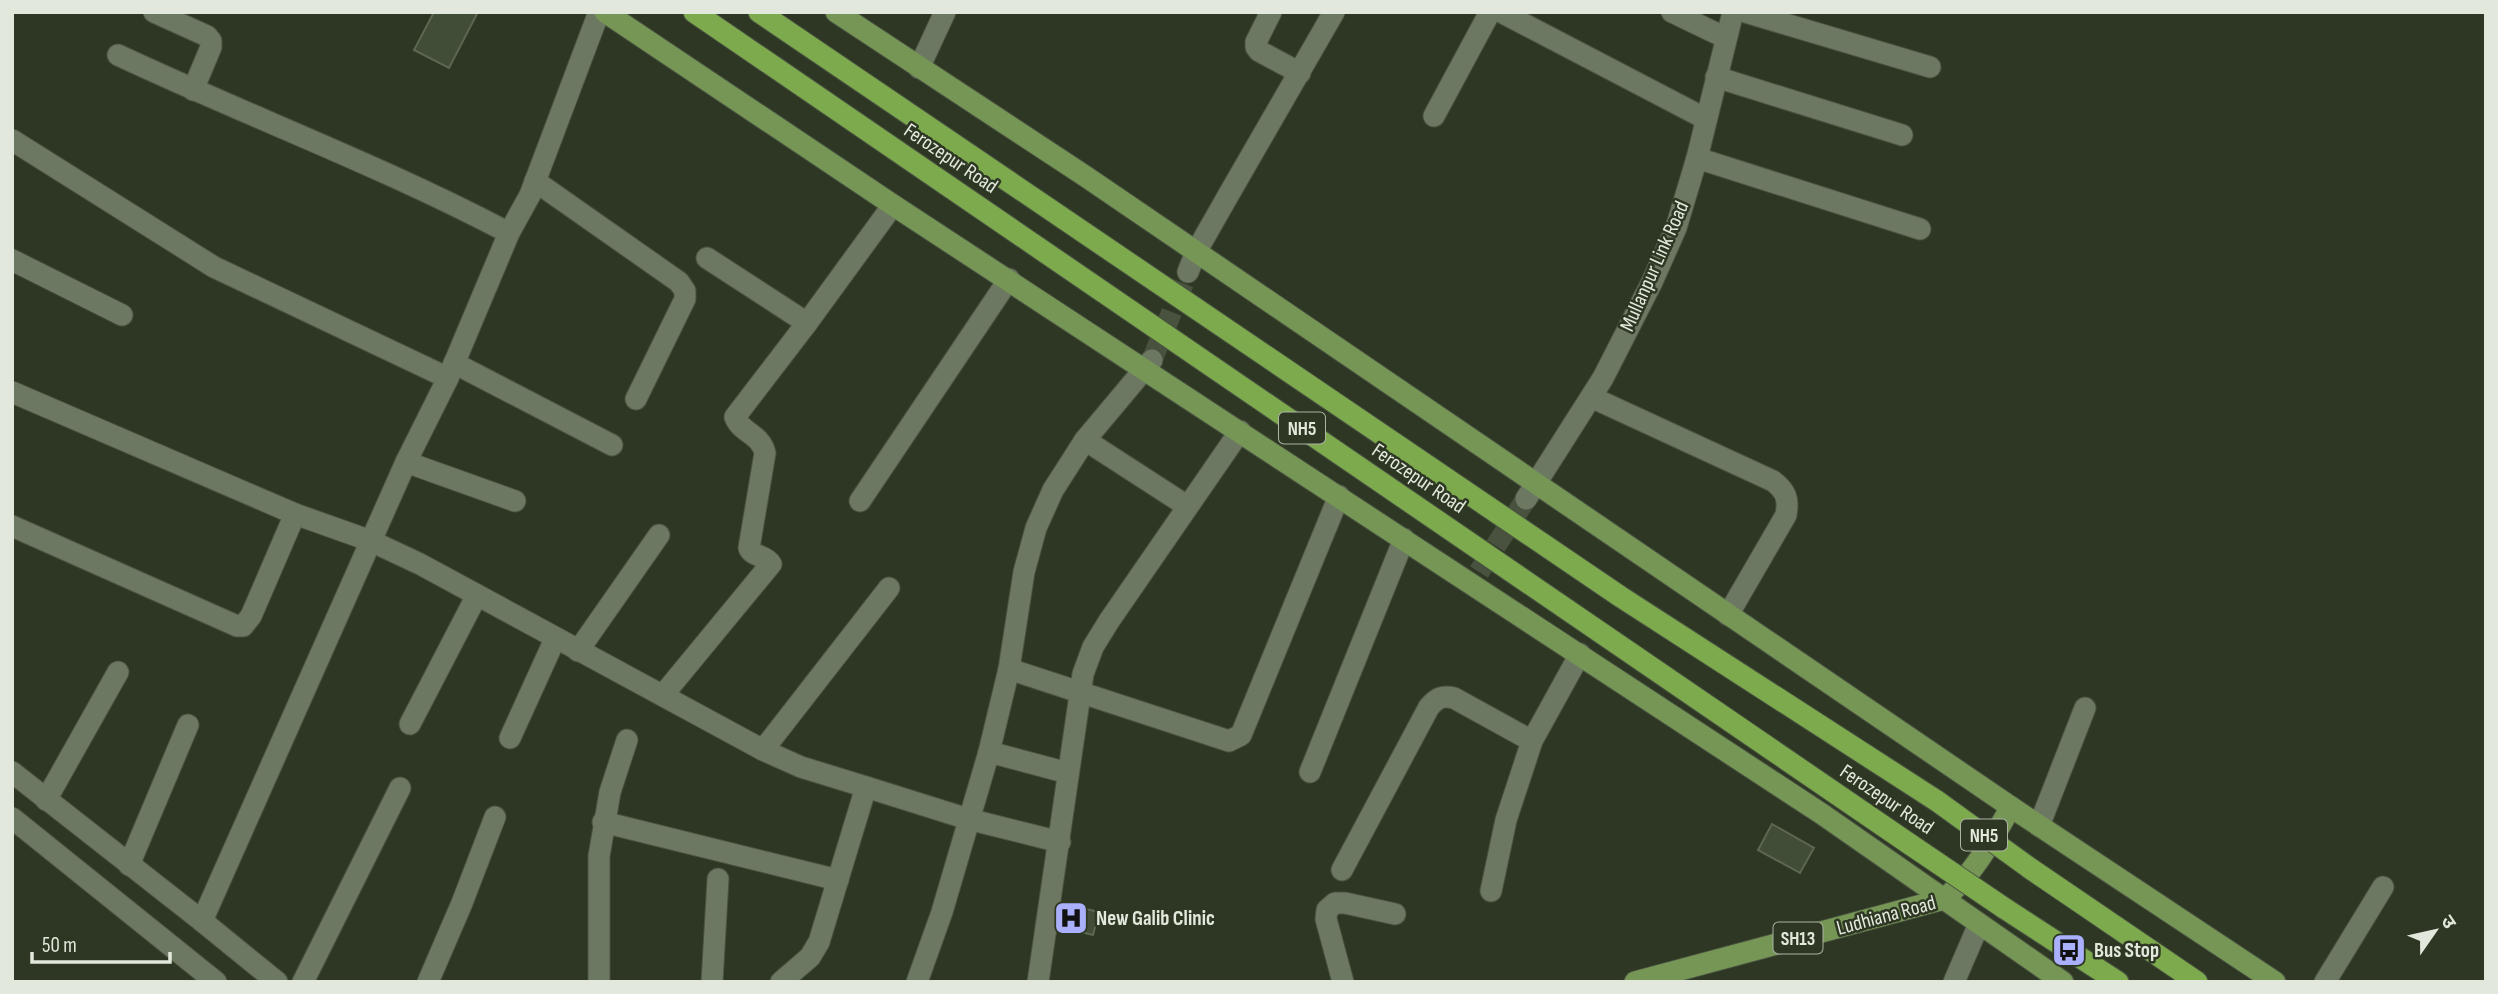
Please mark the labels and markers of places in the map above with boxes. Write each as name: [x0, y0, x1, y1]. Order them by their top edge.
hospital icon: New Galib Clinic: [1052, 899, 1090, 937]
place label: New Galib Clinic: [1096, 906, 1215, 931]
bus stop icon: Bus Stop: [2050, 931, 2088, 969]
place label: Bus Stop: [2094, 938, 2159, 963]

